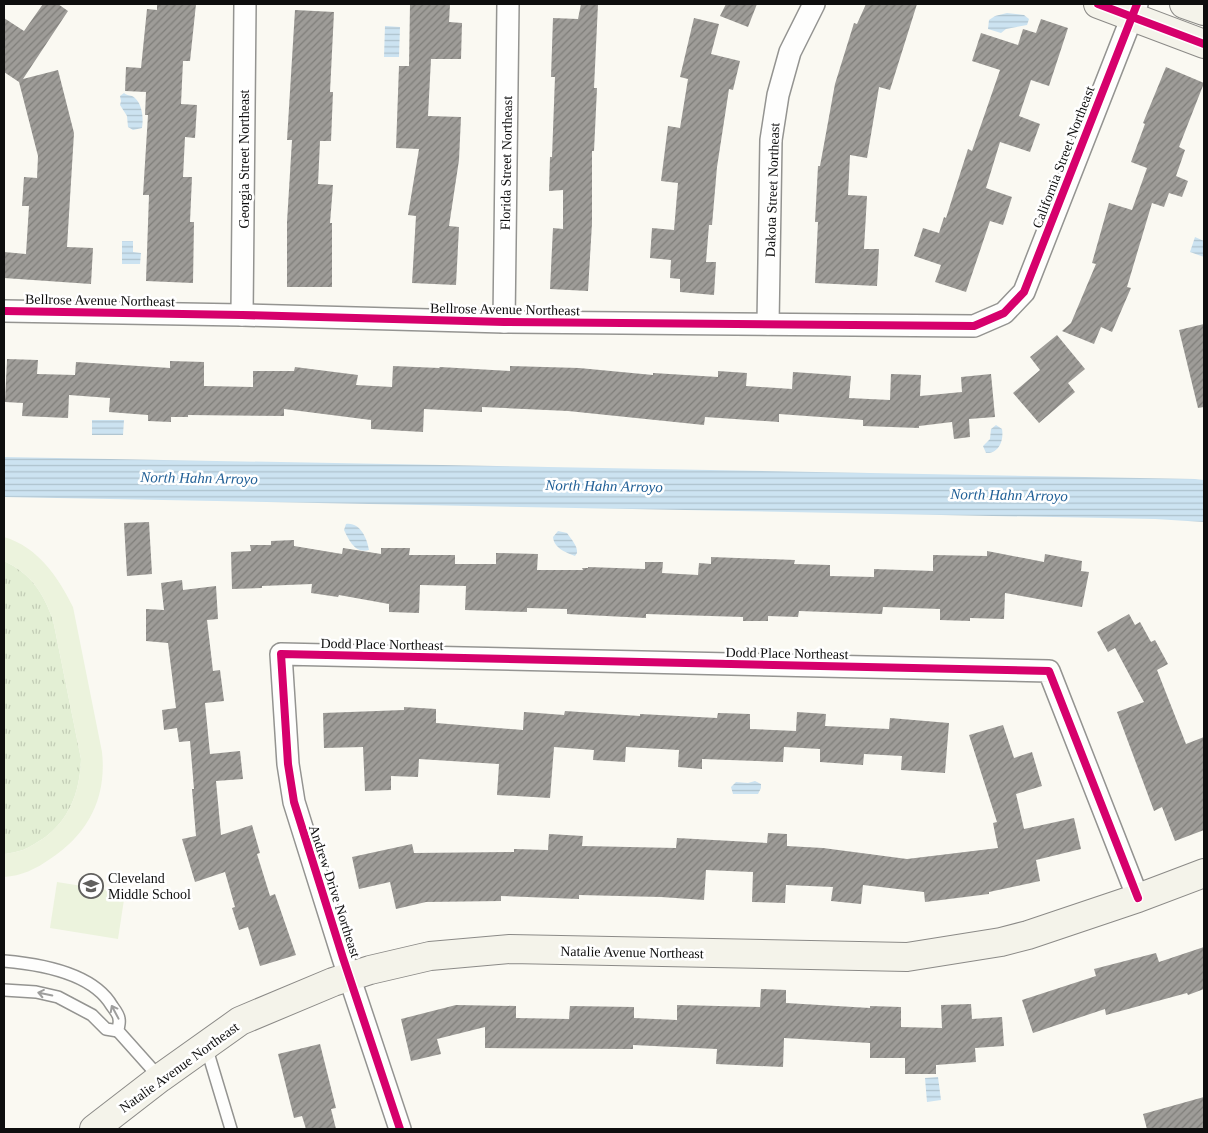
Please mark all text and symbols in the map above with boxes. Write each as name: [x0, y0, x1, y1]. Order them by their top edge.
street label: California Street Northeast: [1029, 84, 1098, 230]
street label: Georgia Street Northeast: [237, 89, 252, 228]
street label: Florida Street Northeast: [498, 96, 515, 230]
street label: Dakota Street Northeast: [763, 122, 782, 257]
street label: Bellrose Avenue Northeast: [25, 292, 175, 309]
street label: Bellrose Avenue Northeast: [430, 301, 580, 318]
water label: North Hahn Arroyo: [139, 469, 258, 487]
water label: North Hahn Arroyo: [544, 477, 663, 495]
water label: North Hahn Arroyo: [949, 486, 1068, 504]
street label: Dodd Place Northeast: [320, 636, 444, 653]
street label: Dodd Place Northeast: [725, 645, 849, 662]
street label: Andrew Drive Northeast: [306, 823, 363, 959]
place label: Cleveland Middle School: [108, 871, 191, 902]
school or university icon: Cleveland Middle School: [78, 873, 104, 899]
street label: Natalie Avenue Northeast: [560, 944, 704, 961]
one-way arrow: [37, 989, 53, 998]
one-way arrow: [110, 1004, 120, 1019]
street label: Natalie Avenue Northeast: [117, 1019, 242, 1116]

